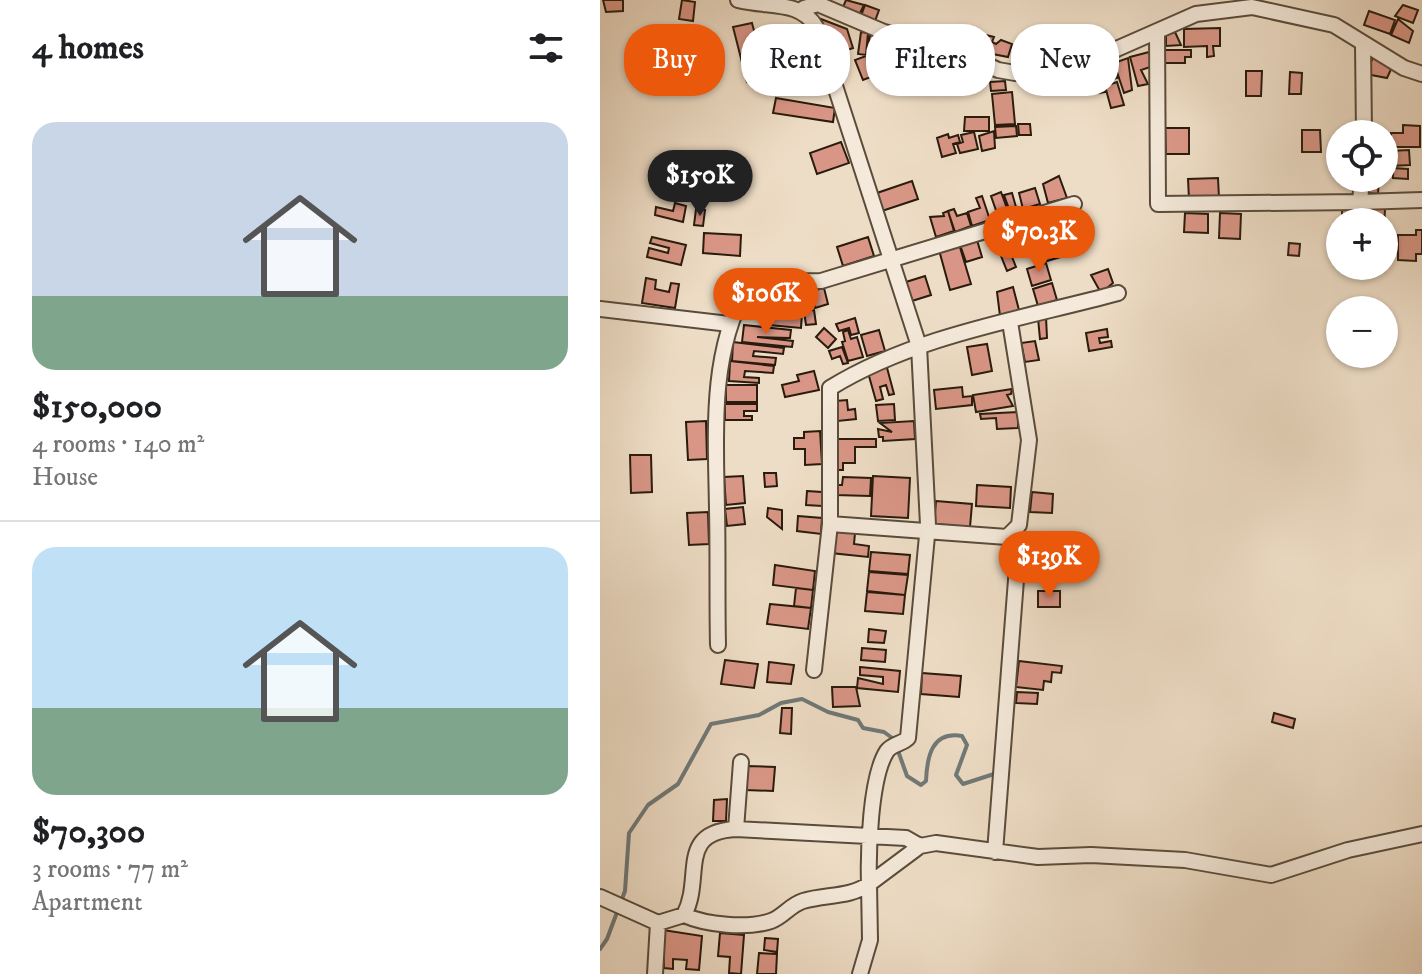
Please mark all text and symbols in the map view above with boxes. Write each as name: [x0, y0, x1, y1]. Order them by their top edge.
chip: Buy: [624, 24, 725, 96]
chip: Rent: [741, 24, 850, 96]
chip: Filters: [866, 24, 995, 96]
chip: New: [1011, 24, 1119, 96]
icon: filters: [524, 26, 568, 70]
text: 4 homes: [32, 27, 144, 69]
map controls: [1326, 120, 1398, 368]
button: locate: [1326, 120, 1398, 192]
pin: $150K: [644, 150, 756, 218]
text: $150K: [666, 159, 734, 192]
icon: home: [228, 174, 372, 318]
pin: $70.3K: [974, 206, 1104, 274]
button: +: [1326, 208, 1398, 280]
text: $70.3K: [1001, 215, 1077, 248]
pin: $106K: [710, 268, 822, 336]
text: $106K: [731, 277, 801, 310]
button: −: [1326, 296, 1398, 368]
text: $150,000: [32, 386, 162, 428]
text: 4 rooms · 140 m²: [32, 428, 204, 461]
text: House: [32, 461, 98, 494]
pin: $139K: [993, 531, 1105, 599]
text: $139K: [1017, 540, 1081, 573]
icon: home: [228, 599, 372, 743]
text: $70,300: [32, 811, 145, 853]
text: 3 rooms · 77 m²: [32, 853, 188, 886]
text: Apartment: [32, 886, 143, 919]

